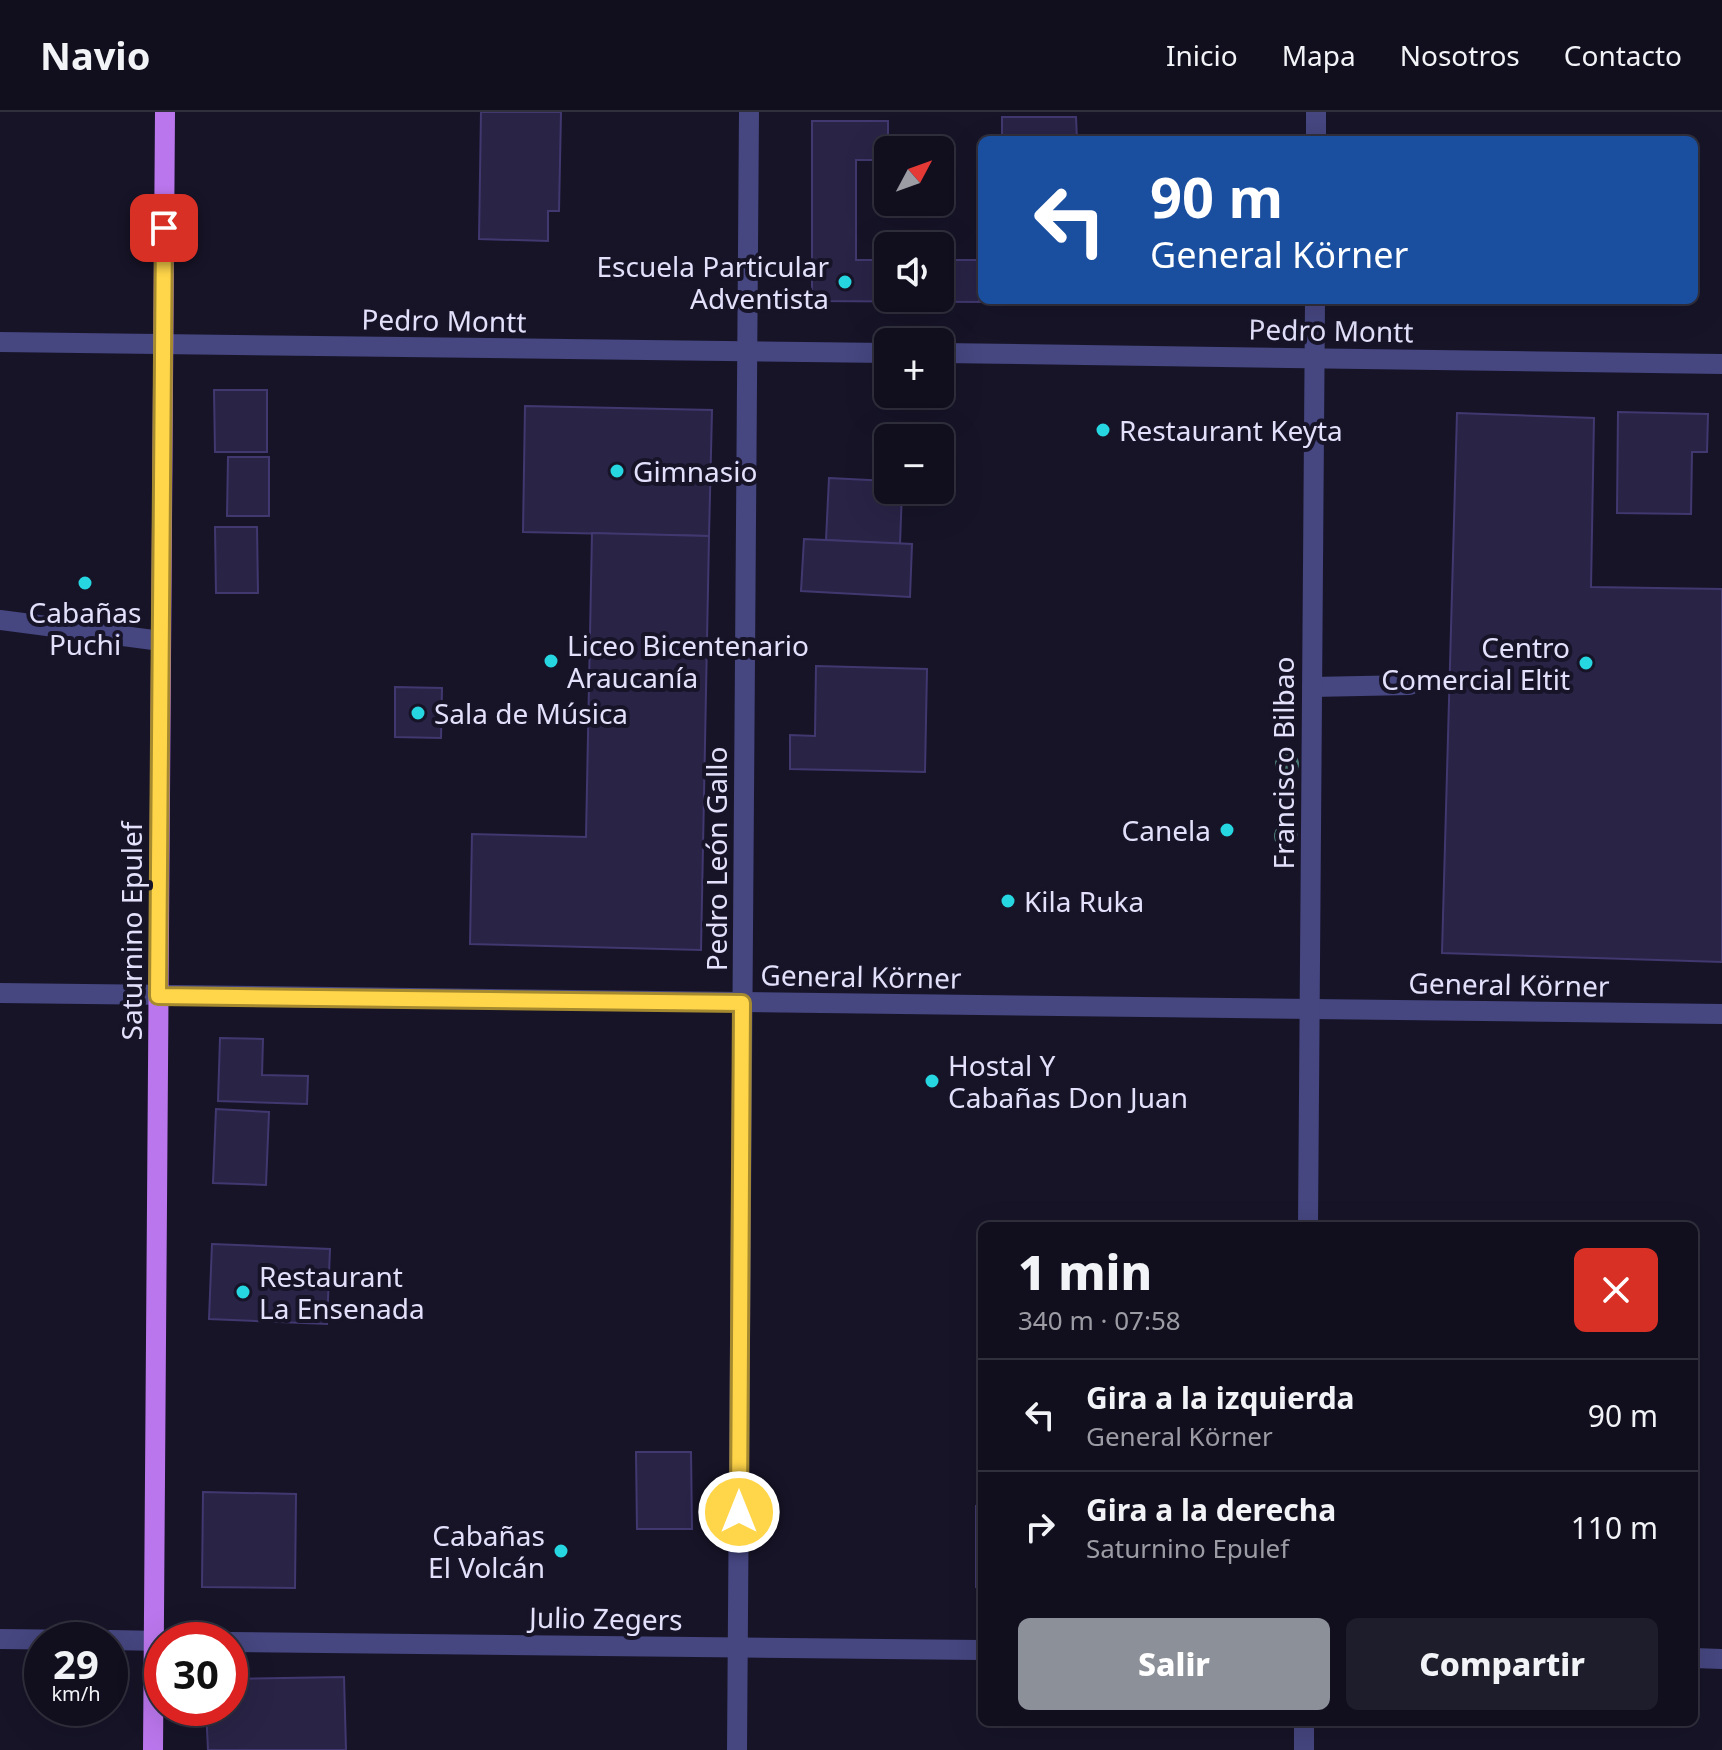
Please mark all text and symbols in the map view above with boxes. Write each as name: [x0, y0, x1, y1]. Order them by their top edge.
text: Navio: [40, 29, 150, 81]
text: Inicio: [1166, 36, 1238, 74]
text: Mapa: [1282, 36, 1356, 74]
text: Nosotros: [1400, 36, 1520, 74]
text: Contacto: [1564, 36, 1682, 74]
north arrow: [874, 136, 954, 216]
map controls: [874, 136, 954, 504]
text: 90 m: [1150, 158, 1283, 234]
icon: left: [1018, 168, 1122, 272]
pin: [130, 194, 198, 262]
icon: arrive: [142, 206, 186, 250]
text: General Körner: [1150, 230, 1408, 279]
button: sound: [874, 232, 954, 312]
place label: Escuela Particular Adventista: [596, 247, 829, 317]
marker: Escuela Particular Adventista: [836, 273, 854, 291]
street label: Pedro Montt: [361, 300, 527, 340]
street label: Pedro Montt: [1248, 310, 1414, 350]
button: +: [874, 328, 954, 408]
place label: Restaurant Keyta: [1119, 411, 1343, 449]
marker: Restaurant Keyta: [1094, 421, 1112, 439]
button: −: [874, 424, 954, 504]
place label: Gimnasio: [633, 452, 757, 490]
marker: Gimnasio: [608, 462, 626, 480]
marker: Cabañas Puchi: [76, 574, 94, 592]
place label: Cabañas Puchi: [29, 593, 141, 663]
place label: Liceo Bicentenario Araucanía: [567, 626, 809, 696]
place label: Centro Comercial Eltit: [1381, 628, 1570, 698]
marker: Liceo Bicentenario Araucanía: [542, 652, 560, 670]
marker: Centro Comercial Eltit: [1577, 654, 1595, 672]
street label: Francisco Bilbao: [1264, 657, 1302, 869]
place label: Sala de Música: [434, 694, 628, 732]
marker: Sala de Música: [409, 704, 427, 722]
street label: Pedro León Gallo: [697, 747, 735, 971]
place label: Canela: [1122, 811, 1211, 849]
street label: Saturnino Epulef: [112, 820, 150, 1040]
marker: Canela: [1218, 821, 1236, 839]
place label: Kila Ruka: [1024, 882, 1144, 920]
marker: Kila Ruka: [999, 892, 1017, 910]
street label: General Körner: [760, 955, 962, 997]
street label: General Körner: [1408, 963, 1610, 1005]
place label: Hostal Y Cabañas Don Juan: [948, 1046, 1188, 1116]
marker: Hostal Y Cabañas Don Juan: [923, 1072, 941, 1090]
text: 1 min: [1018, 1239, 1152, 1304]
button: close: [1574, 1248, 1658, 1332]
place label: Restaurant La Ensenada: [259, 1257, 425, 1327]
marker: Restaurant La Ensenada: [234, 1283, 252, 1301]
text: 340 m · 07:58: [1018, 1302, 1181, 1338]
text: Gira a la izquierda: [1086, 1377, 1355, 1418]
icon: left: [1018, 1393, 1062, 1437]
text: 90 m: [1588, 1395, 1658, 1436]
text: General Körner: [1086, 1418, 1273, 1454]
position arrow: [697, 1470, 781, 1554]
text: Gira a la derecha: [1086, 1489, 1336, 1530]
icon: right: [1018, 1505, 1062, 1549]
text: 110 m: [1571, 1507, 1658, 1548]
place label: Cabañas El Volcán: [428, 1516, 545, 1586]
text: Saturnino Epulef: [1086, 1530, 1289, 1566]
marker: Cabañas El Volcán: [552, 1542, 570, 1560]
street label: Julio Zegers: [526, 1598, 683, 1638]
button: Salir: [1018, 1618, 1330, 1710]
button: Compartir: [1346, 1618, 1658, 1710]
speed limit sign: 30: [144, 1622, 248, 1726]
text: 29: [53, 1636, 99, 1691]
text: km/h: [51, 1680, 101, 1707]

